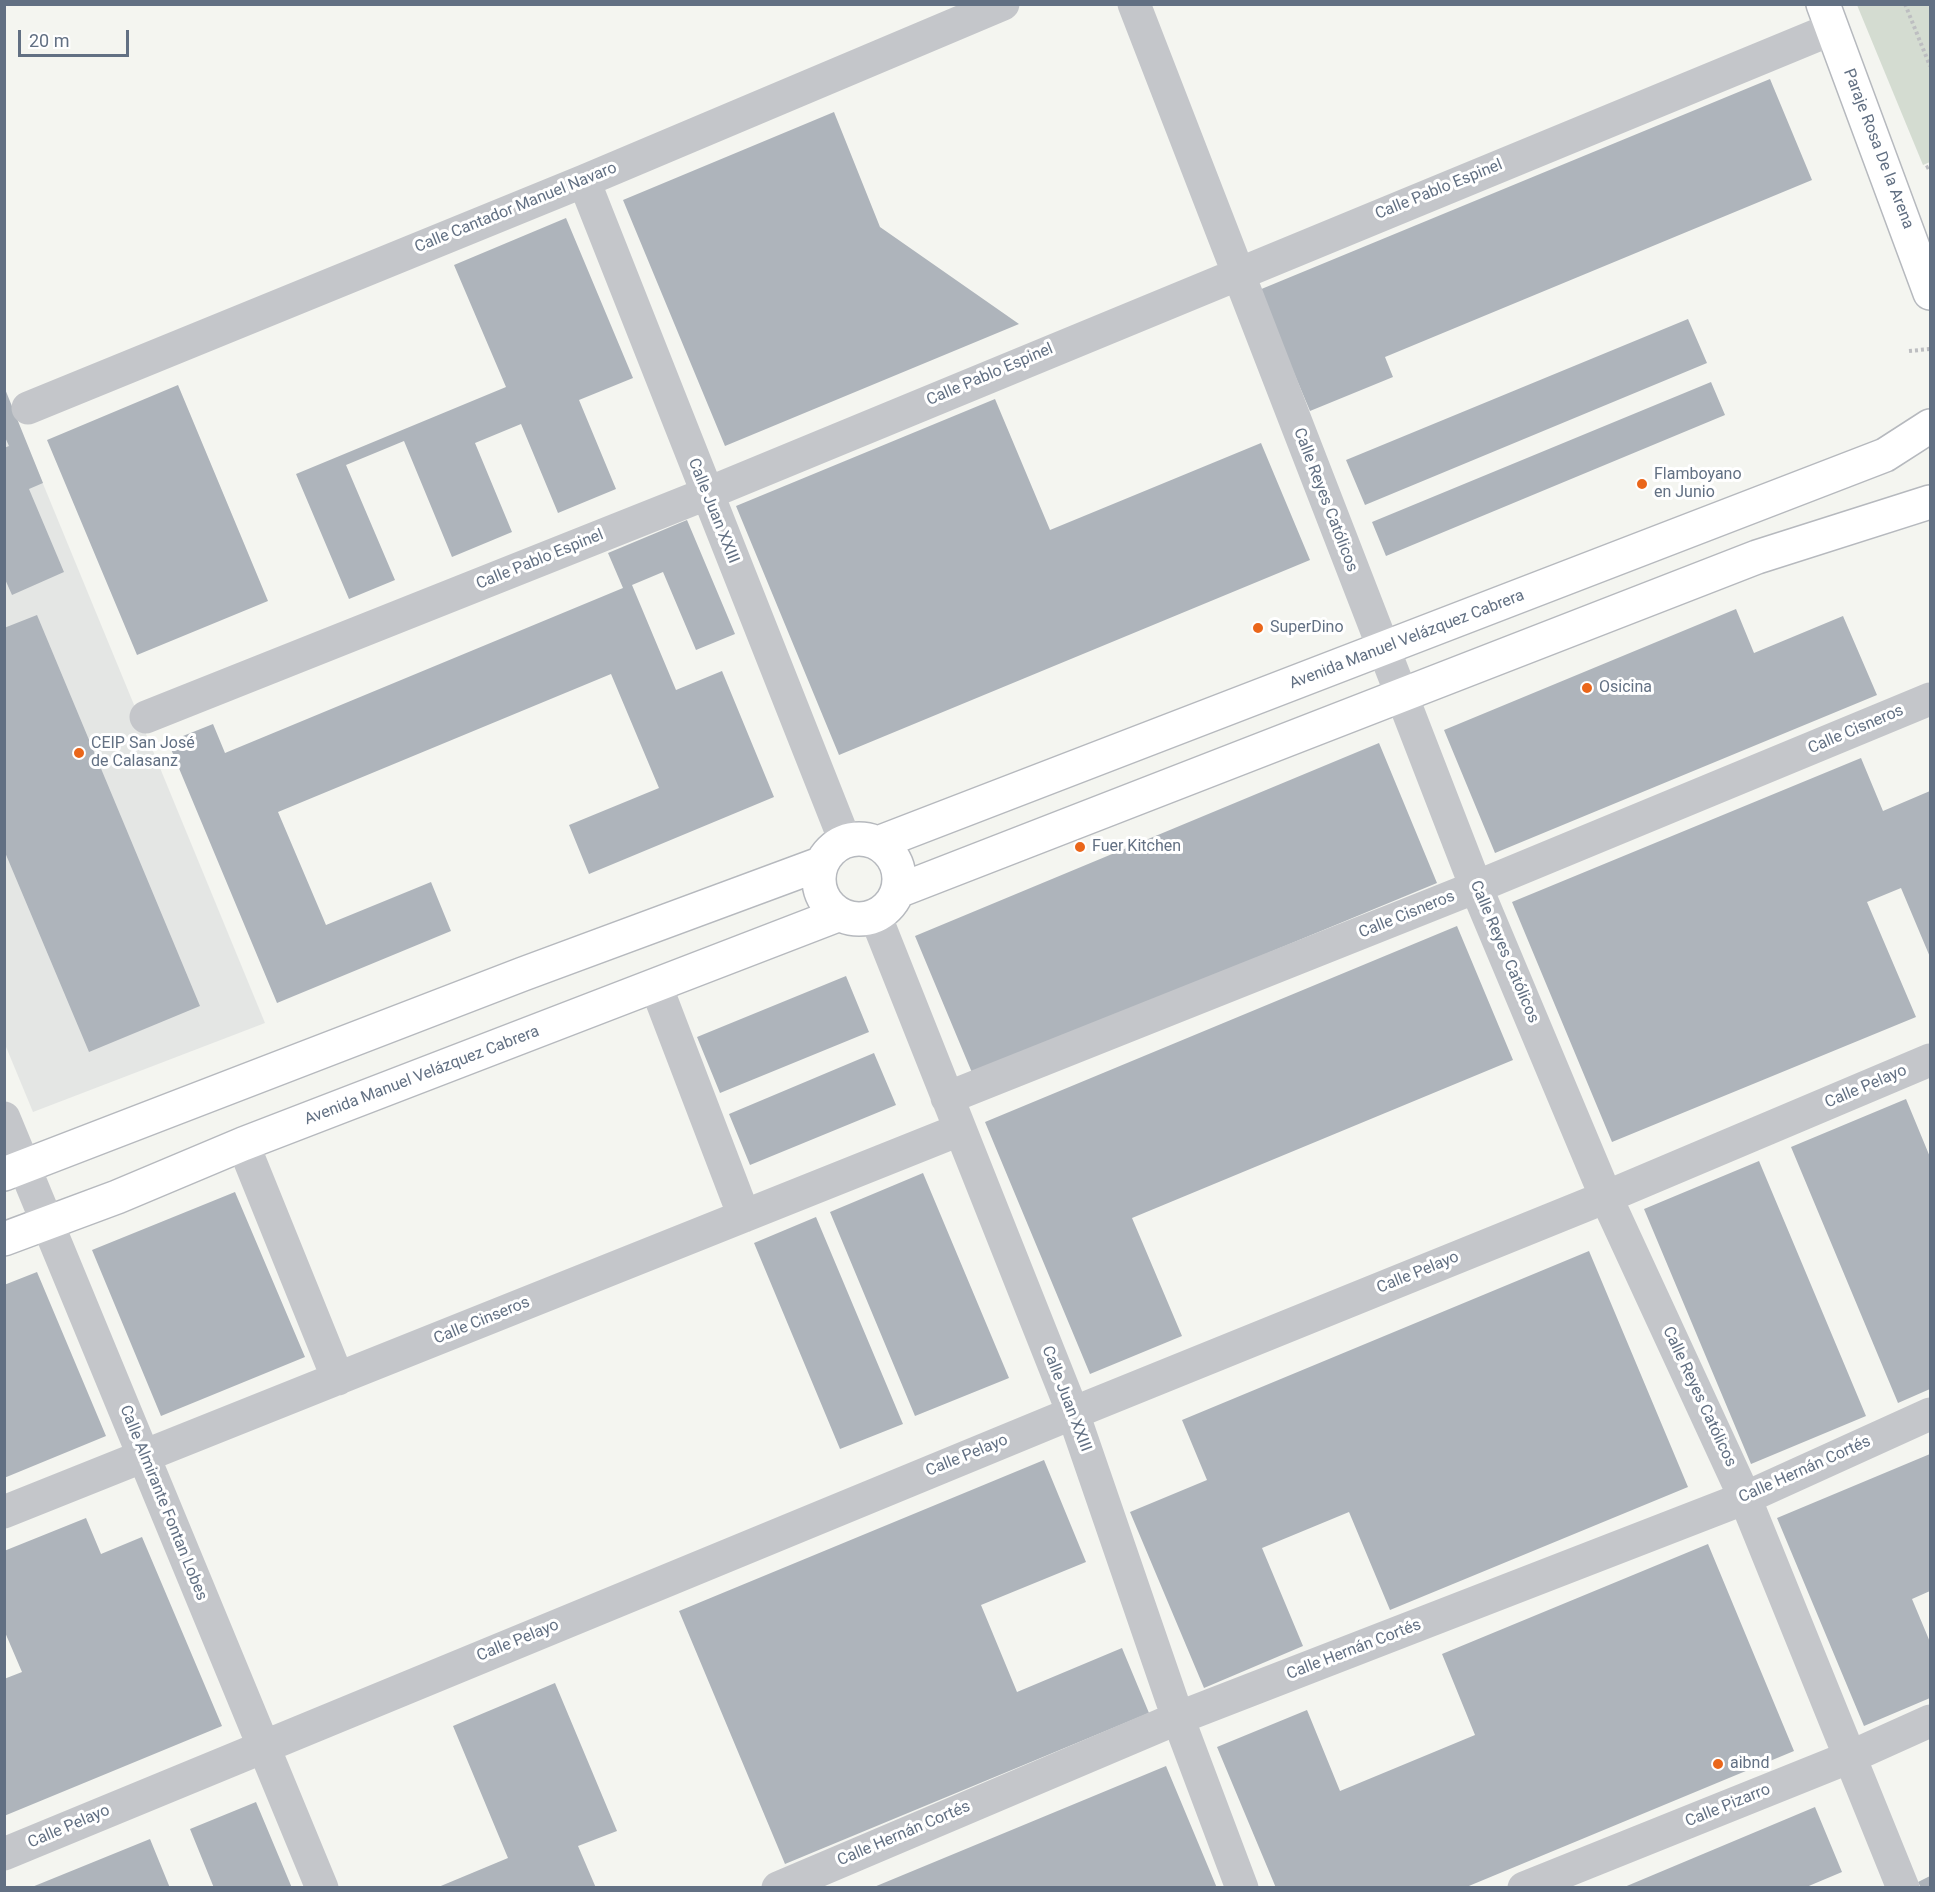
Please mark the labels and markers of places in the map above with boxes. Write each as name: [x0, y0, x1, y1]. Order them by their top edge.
place label: Flamboyano en Junio: [1654, 465, 1742, 503]
marker: Flamboyano en Junio: [1635, 477, 1649, 491]
place label: SuperDino: [1270, 618, 1344, 638]
marker: SuperDino: [1251, 621, 1265, 635]
place label: Osicina: [1599, 678, 1652, 698]
marker: Osicina: [1580, 681, 1594, 695]
place label: CEIP San José de Calasanz: [91, 734, 195, 772]
marker: CEIP San José de Calasanz: [72, 746, 86, 760]
place label: Fuer Kitchen: [1092, 837, 1181, 857]
marker: Fuer Kitchen: [1073, 840, 1087, 854]
place label: aibnd: [1730, 1754, 1769, 1774]
marker: aibnd: [1711, 1757, 1725, 1771]

